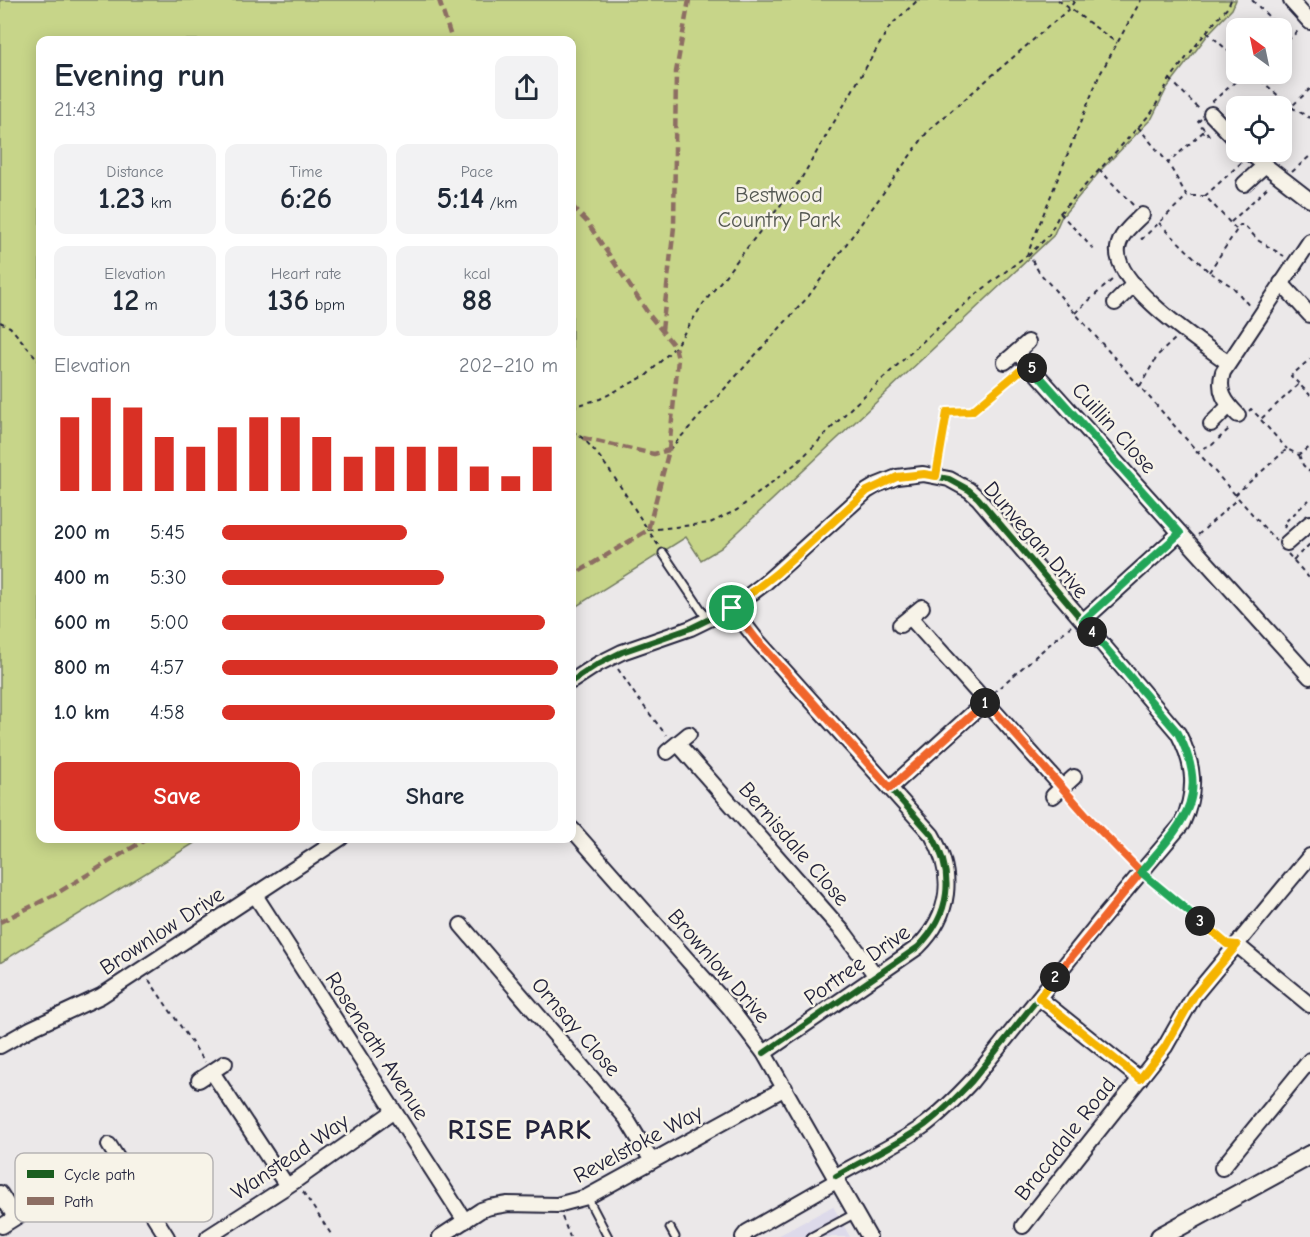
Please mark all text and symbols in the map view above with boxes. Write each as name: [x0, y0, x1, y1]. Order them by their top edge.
north arrow: [1226, 18, 1292, 84]
map controls: [1226, 18, 1292, 162]
text: Evening run: [54, 56, 225, 94]
button: share: [495, 56, 558, 119]
button: locate: [1226, 96, 1292, 162]
text: 21:43: [54, 98, 96, 121]
text: Distance: [106, 163, 164, 181]
text: Time: [289, 163, 323, 181]
text: Pace: [461, 163, 493, 181]
text: 1.23: [98, 181, 145, 216]
text: 6:26: [280, 181, 332, 216]
text: 5:14: [437, 181, 484, 216]
park label: Bestwood Country Park: [718, 182, 841, 233]
text: km: [145, 194, 172, 212]
text: /km: [484, 194, 518, 212]
text: Elevation: [104, 265, 166, 283]
text: Heart rate: [271, 265, 341, 283]
text: kcal: [464, 265, 490, 283]
text: 12: [112, 283, 139, 318]
text: 136: [267, 283, 309, 318]
text: 88: [462, 283, 492, 318]
text: m: [139, 296, 158, 314]
text: bpm: [309, 296, 345, 314]
pin: 5: [1017, 353, 1047, 383]
text: Elevation: [54, 354, 131, 377]
text: 202–210 m: [459, 354, 558, 377]
text: 5: [1028, 359, 1036, 377]
street label: Cuillin Close: [1066, 377, 1162, 479]
street label: Dunvegan Drive: [978, 476, 1094, 604]
text: 200 m: [54, 521, 110, 544]
text: 5:45: [150, 521, 185, 544]
text: 400 m: [54, 566, 109, 589]
text: 5:30: [150, 566, 187, 589]
pin: [706, 582, 757, 633]
icon: arrive: [715, 591, 748, 624]
text: 600 m: [54, 611, 110, 634]
text: 5:00: [150, 611, 189, 634]
pin: 4: [1077, 617, 1107, 647]
text: 4: [1088, 623, 1096, 641]
text: 800 m: [54, 656, 110, 679]
text: 4:57: [150, 656, 184, 679]
pin: 1: [970, 688, 1000, 718]
text: 1: [982, 694, 988, 712]
text: 1.0 km: [54, 701, 110, 724]
text: 4:58: [150, 701, 184, 724]
button: Save: [54, 762, 300, 831]
button: Share: [312, 762, 558, 831]
street label: Bernisdale Close: [733, 777, 855, 911]
street label: Brownlow Drive: [95, 881, 229, 981]
street label: Brownlow Drive: [662, 904, 776, 1028]
pin: 3: [1185, 906, 1215, 936]
text: 3: [1196, 912, 1204, 930]
street label: Portree Drive: [799, 919, 915, 1011]
pin: 2: [1040, 962, 1070, 992]
street label: Roseneath Avenue: [319, 967, 435, 1125]
text: 2: [1051, 968, 1059, 986]
street label: Ornsay Close: [526, 972, 626, 1082]
street label: Bracadale Road: [1009, 1072, 1121, 1206]
street label: Revelstoke Way: [569, 1099, 707, 1189]
street label: Wanstead Way: [226, 1108, 354, 1206]
district label: RISE PARK: [448, 1114, 592, 1146]
legend: [15, 1153, 213, 1222]
text: Cycle path: [64, 1166, 135, 1184]
text: Path: [64, 1193, 94, 1211]

